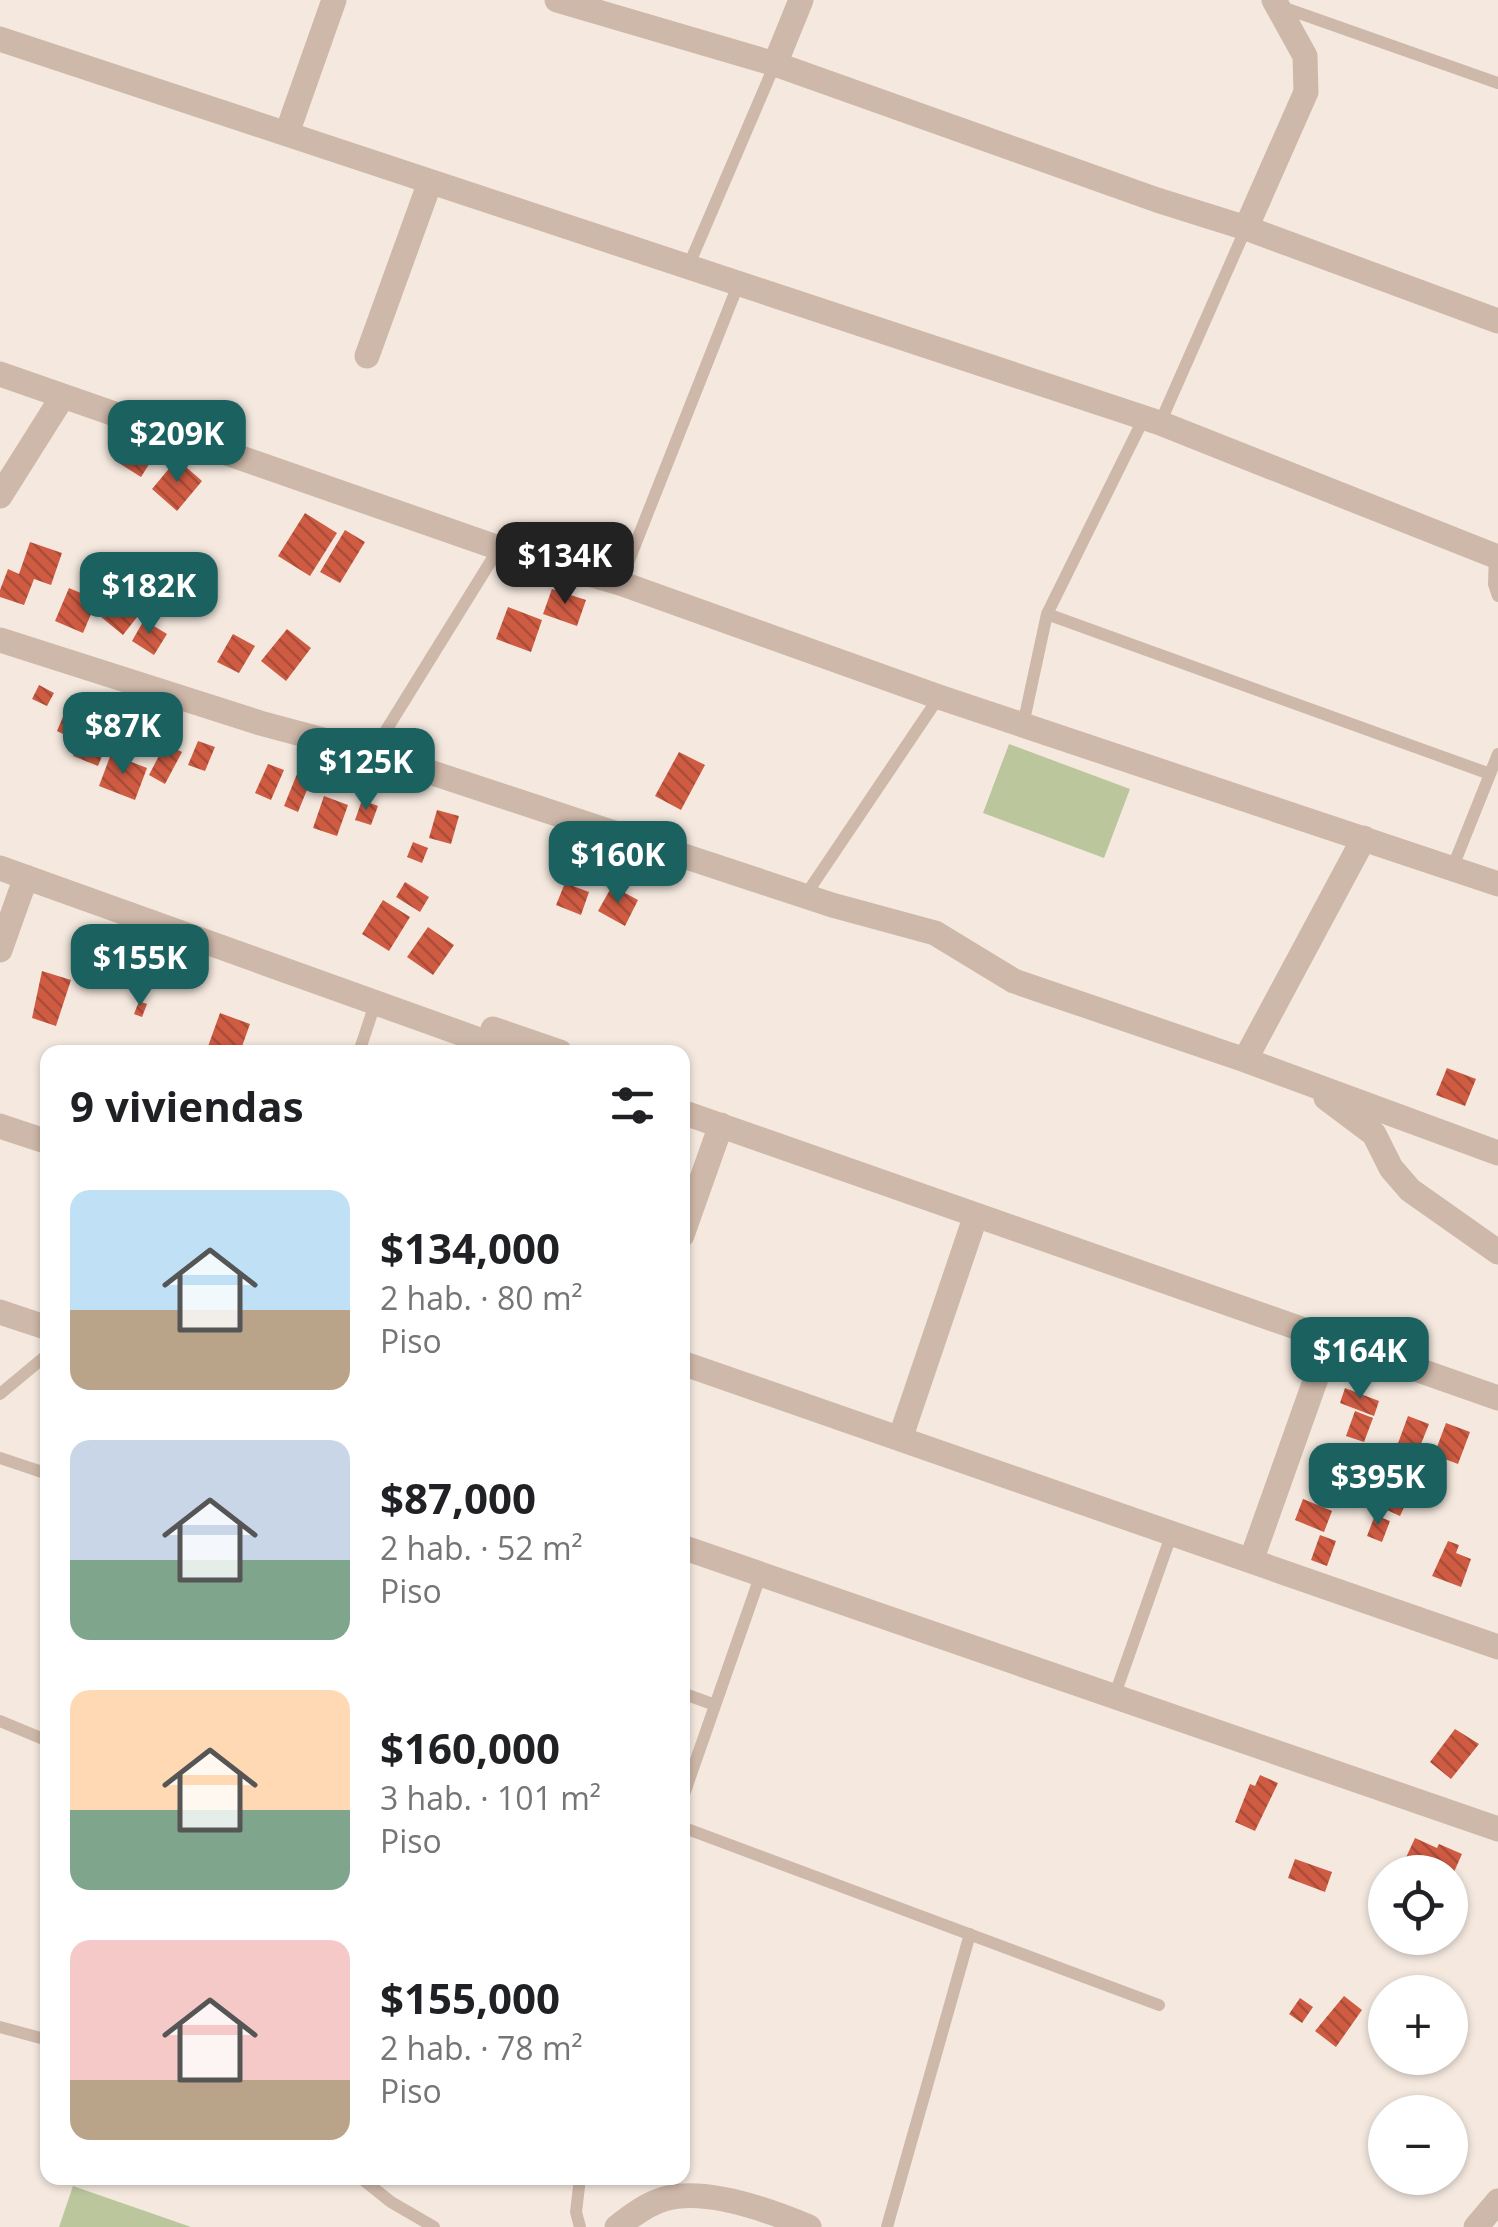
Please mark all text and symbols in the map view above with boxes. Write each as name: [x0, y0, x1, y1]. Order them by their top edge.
pin: $209K: [107, 400, 247, 485]
text: $209K: [130, 411, 224, 454]
pin: $134K: [495, 522, 635, 607]
text: $134K: [518, 533, 612, 576]
pin: $182K: [79, 552, 219, 637]
text: $182K: [102, 563, 196, 606]
pin: $87K: [64, 692, 182, 777]
text: $87K: [85, 703, 161, 746]
pin: $125K: [296, 728, 436, 813]
text: $125K: [319, 739, 413, 782]
pin: $160K: [548, 821, 688, 906]
text: $160K: [571, 832, 665, 875]
pin: $155K: [70, 924, 210, 1009]
text: $155K: [93, 935, 187, 978]
text: 9 viviendas: [70, 1077, 304, 1134]
icon: filters: [605, 1078, 660, 1133]
text: $134,000: [380, 1219, 560, 1276]
icon: home: [150, 1230, 270, 1350]
text: 2 hab. · 80 m²: [380, 1276, 583, 1319]
pin: $164K: [1290, 1317, 1430, 1402]
text: Piso: [380, 1319, 442, 1362]
text: $164K: [1313, 1328, 1407, 1371]
pin: $395K: [1308, 1443, 1448, 1528]
text: $395K: [1331, 1454, 1425, 1497]
text: $87,000: [380, 1469, 536, 1526]
icon: home: [150, 1480, 270, 1600]
text: 2 hab. · 52 m²: [380, 1526, 583, 1569]
text: Piso: [380, 1569, 442, 1612]
text: $160,000: [380, 1719, 560, 1776]
icon: home: [150, 1730, 270, 1850]
text: 3 hab. · 101 m²: [380, 1776, 601, 1819]
text: Piso: [380, 1819, 442, 1862]
map controls: [1368, 1855, 1468, 2195]
button: locate: [1368, 1855, 1468, 1955]
text: $155,000: [380, 1969, 560, 2026]
button: +: [1368, 1975, 1468, 2075]
icon: home: [150, 1980, 270, 2100]
text: 2 hab. · 78 m²: [380, 2026, 583, 2069]
text: Piso: [380, 2069, 442, 2112]
button: −: [1368, 2095, 1468, 2195]

